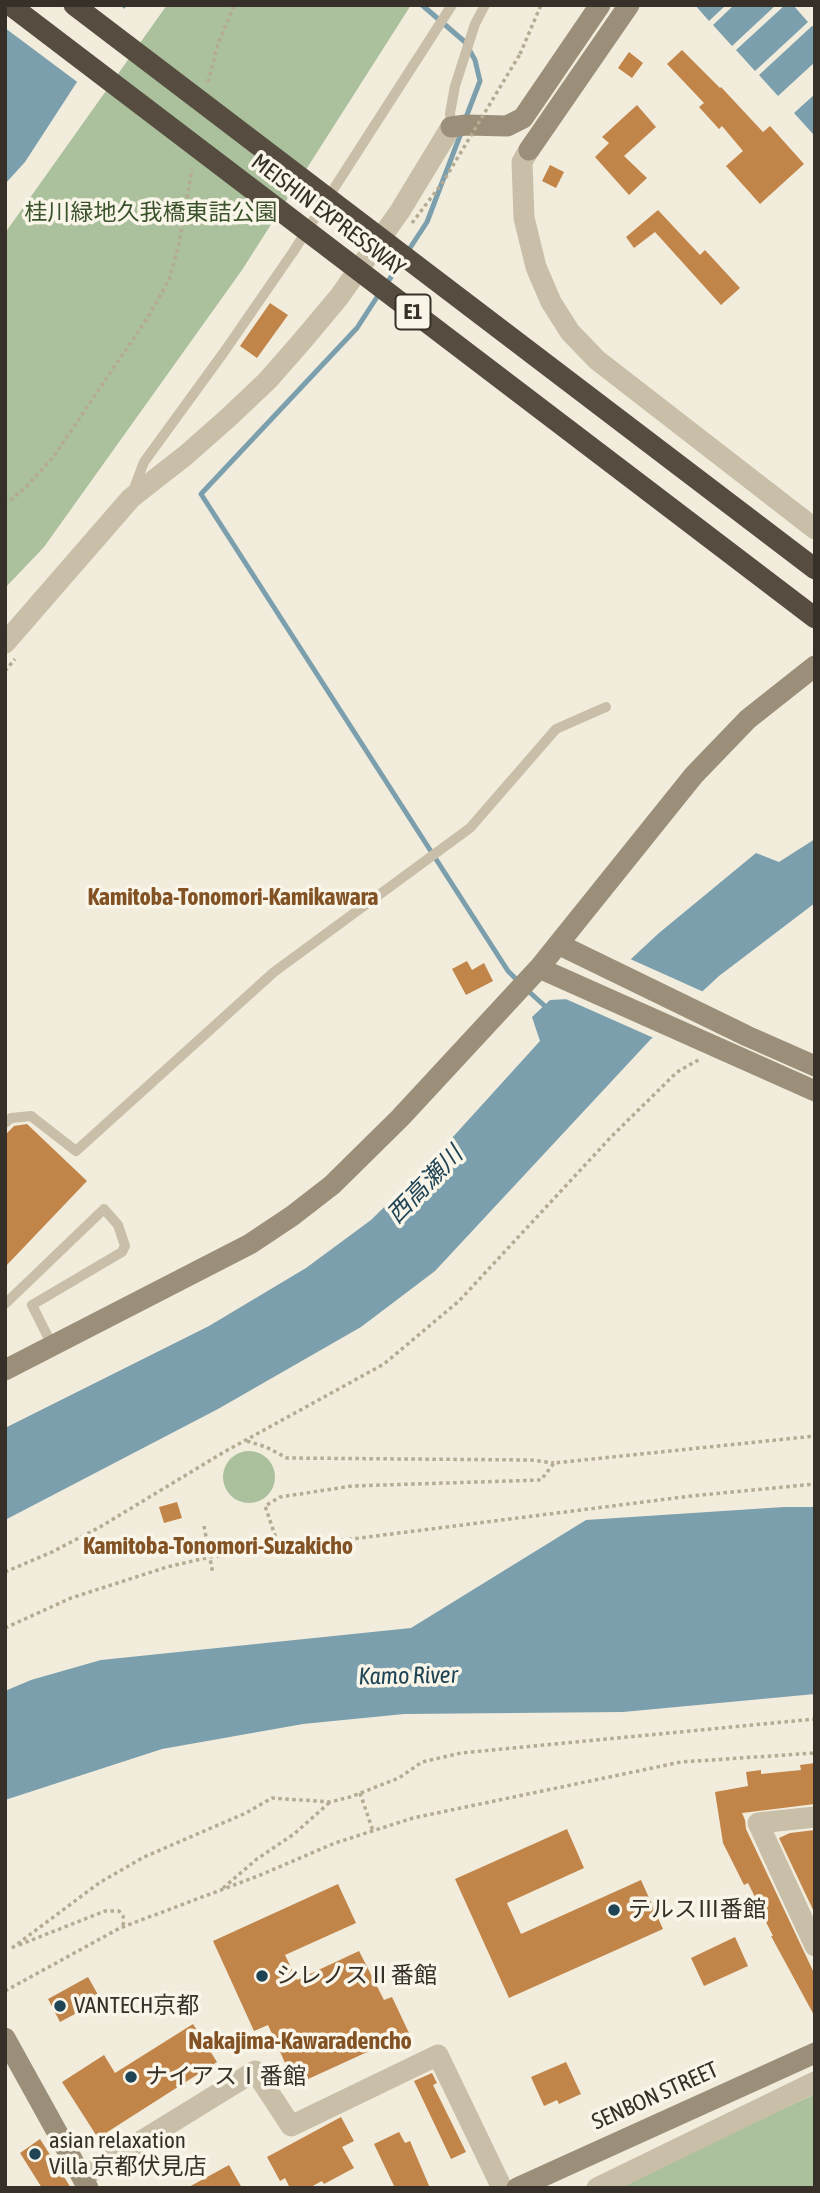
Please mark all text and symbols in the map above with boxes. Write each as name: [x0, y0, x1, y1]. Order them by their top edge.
street label: MEISHIN EXPRESSWAY: [246, 148, 410, 282]
park label: 桂川緑地久我橋東詰公園: [25, 199, 277, 227]
road number: E1: [396, 294, 430, 330]
district label: Kamitoba-Tonomori-Kamikawara: [88, 883, 378, 911]
water label: 西高瀬川: [381, 1140, 469, 1230]
district label: Kamitoba-Tonomori-Suzakicho: [83, 1532, 353, 1560]
water label: Kamo River: [358, 1661, 458, 1691]
place label: テルスⅢ番館: [628, 1896, 766, 1924]
marker: テルスⅢ番館: [606, 1902, 622, 1918]
place label: シレノスⅡ番館: [276, 1962, 437, 1990]
marker: シレノスⅡ番館: [254, 1968, 270, 1984]
place label: VANTECH京都: [74, 1992, 199, 2020]
marker: VANTECH京都: [52, 1998, 68, 2014]
district label: Nakajima-Kawaradencho: [188, 2027, 412, 2055]
street label: SENBON STREET: [588, 2056, 722, 2136]
place label: ナイアスⅠ番館: [145, 2063, 306, 2091]
marker: ナイアスⅠ番館: [123, 2069, 139, 2085]
place label: asian relaxation Villa 京都伏見店: [49, 2127, 207, 2181]
marker: asian relaxation Villa 京都伏見店: [27, 2146, 43, 2162]

